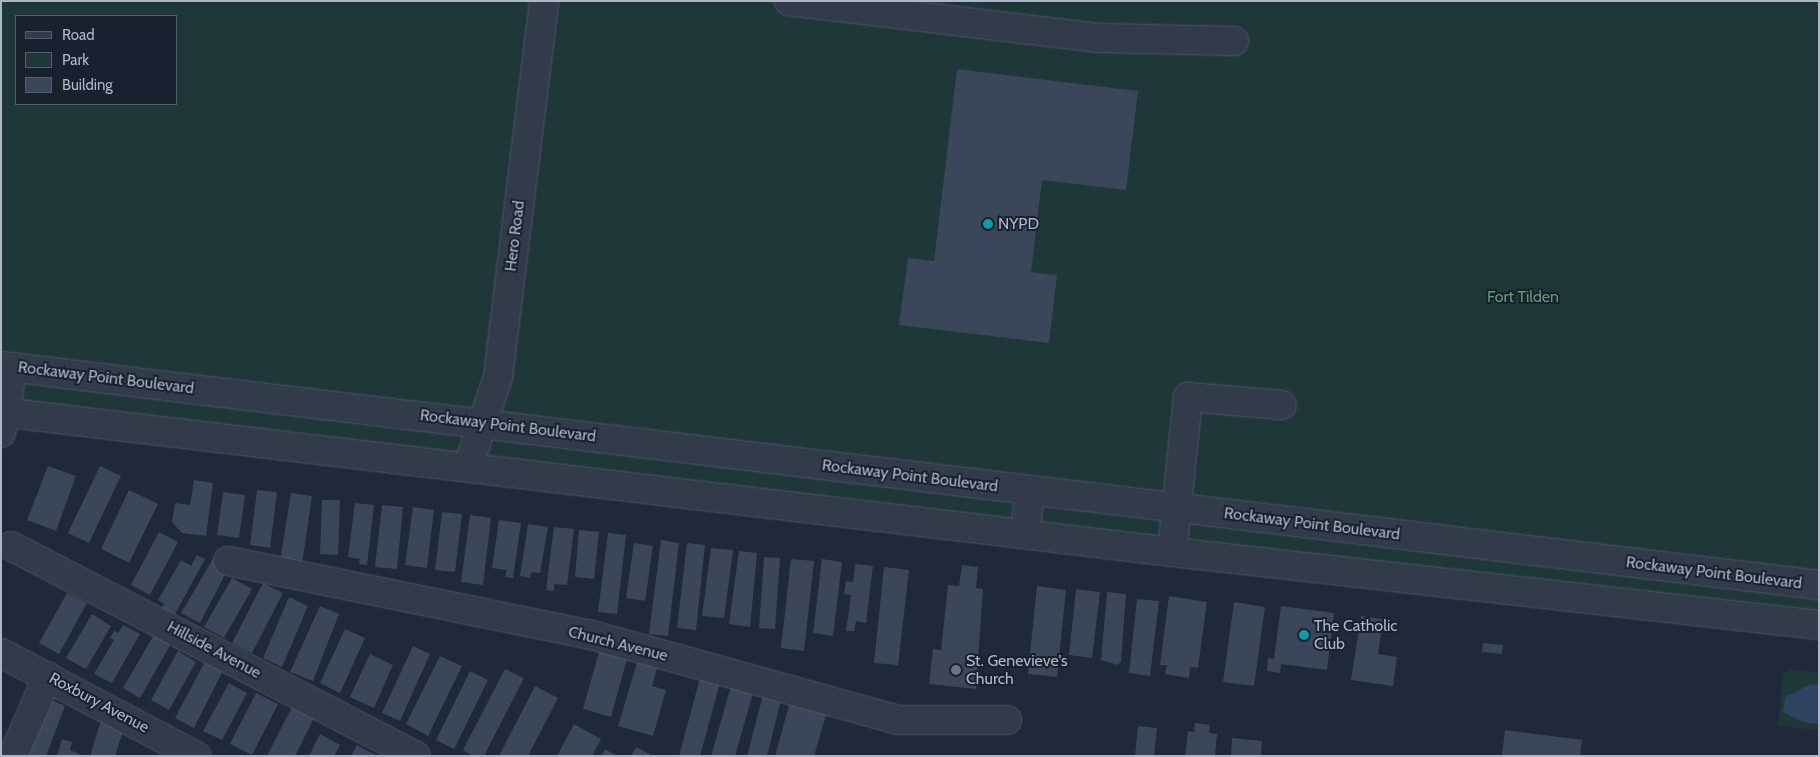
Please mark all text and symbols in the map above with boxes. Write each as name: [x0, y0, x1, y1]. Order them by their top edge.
legend: [15, 15, 178, 105]
text: Road: [62, 26, 95, 44]
text: Park: [62, 51, 89, 69]
text: Building: [62, 76, 113, 94]
street label: Hero Road: [501, 199, 529, 273]
place label: NYPD: [998, 214, 1039, 234]
marker: NYPD: [982, 218, 994, 230]
park label: Fort Tilden: [1487, 287, 1559, 307]
street label: Rockaway Point Boulevard: [17, 358, 195, 398]
street label: Rockaway Point Boulevard: [419, 406, 597, 446]
street label: Rockaway Point Boulevard: [821, 456, 999, 496]
street label: Rockaway Point Boulevard: [1223, 504, 1401, 544]
street label: Rockaway Point Boulevard: [1625, 553, 1803, 593]
place label: The Catholic Club: [1314, 616, 1398, 654]
street label: Hillside Avenue: [164, 617, 264, 683]
street label: Church Avenue: [566, 622, 670, 666]
marker: The Catholic Club: [1298, 629, 1310, 641]
place label: St. Genevieve's Church: [966, 651, 1068, 689]
marker: St. Genevieve's Church: [950, 664, 962, 676]
street label: Roxbury Avenue: [46, 669, 152, 737]

